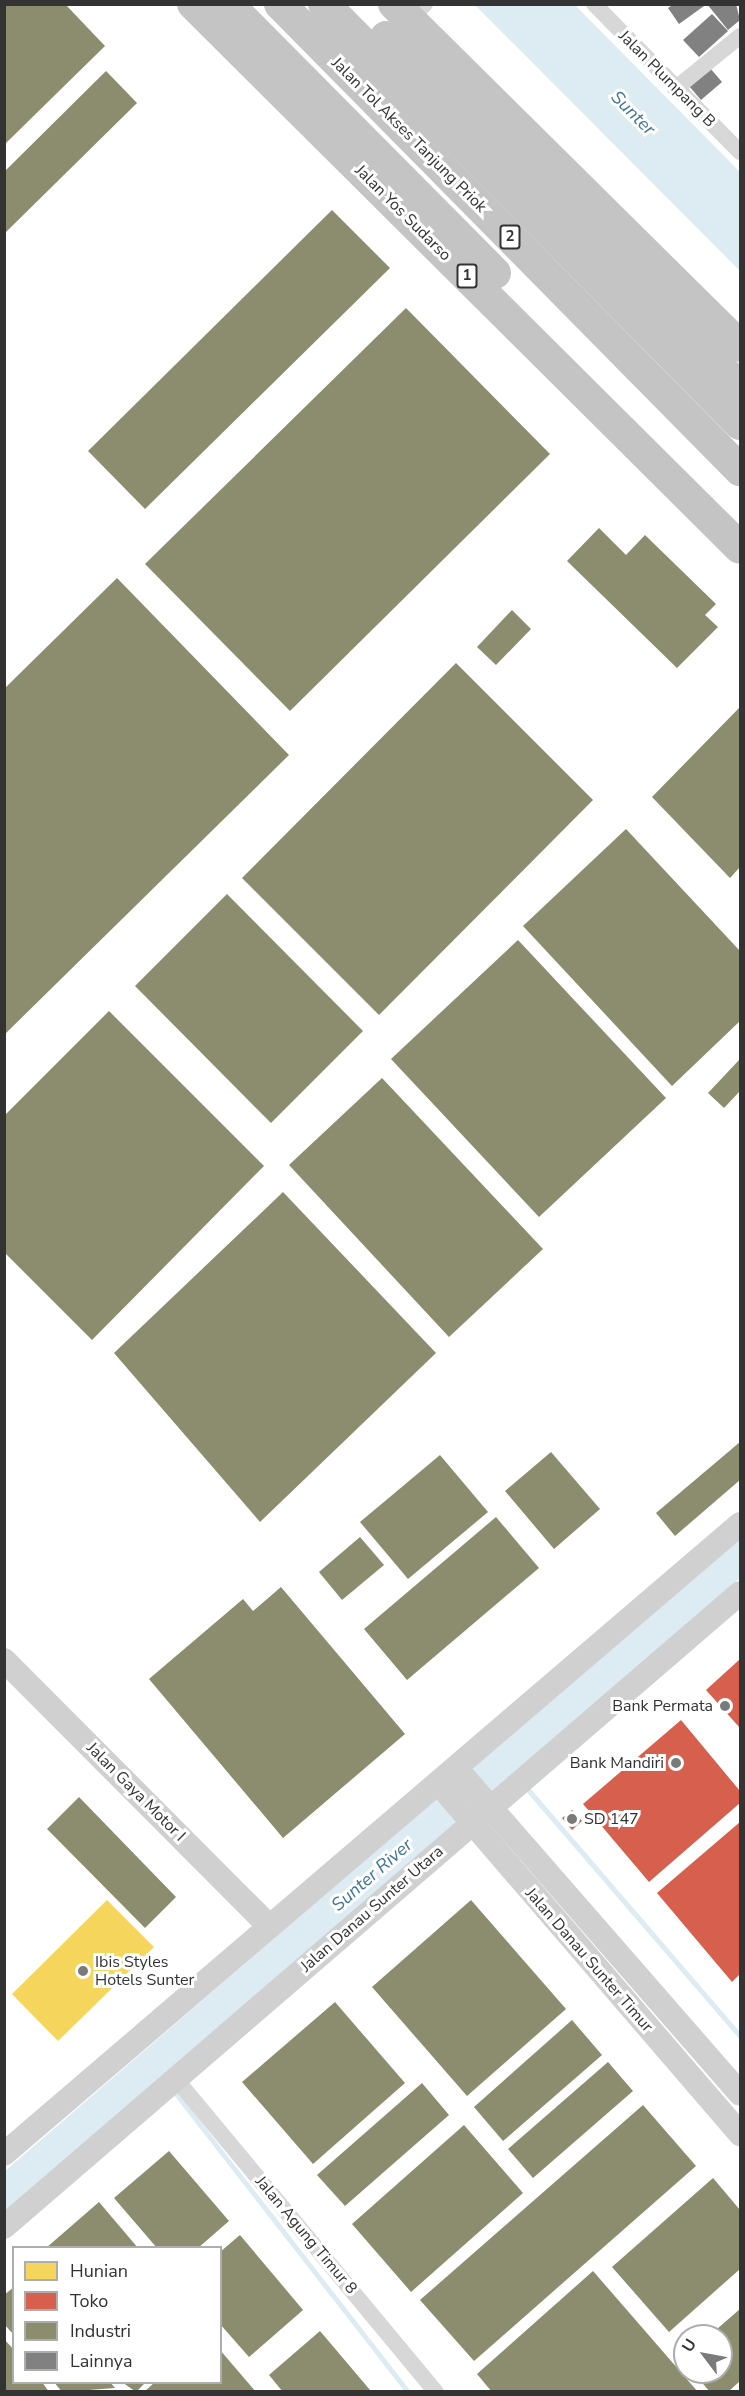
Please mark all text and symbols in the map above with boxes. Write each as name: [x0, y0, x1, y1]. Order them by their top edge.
street label: Jalan Plumpang B: [615, 27, 719, 131]
street label: Jalan Tol Akses Tanjung Priok: [327, 53, 491, 217]
water label: Sunter: [606, 86, 660, 140]
street label: Jalan Yos Sudarso: [351, 161, 455, 265]
road number: 2: [500, 225, 520, 249]
road number: 1: [456, 264, 478, 288]
place label: Bank Permata: [612, 1696, 713, 1716]
marker: Bank Permata: [718, 1699, 732, 1713]
street label: Jalan Gaya Motor I: [83, 1739, 189, 1845]
place label: Bank Mandiri: [570, 1753, 664, 1773]
marker: Bank Mandiri: [669, 1756, 683, 1770]
place label: SD 147: [584, 1809, 639, 1829]
marker: SD 147: [565, 1812, 579, 1826]
water label: Sunter River: [327, 1834, 417, 1916]
street label: Jalan Danau Sunter Utara: [297, 1842, 447, 1976]
street label: Jalan Danau Sunter Timur: [521, 1884, 657, 2036]
place label: Ibis Styles Hotels Sunter: [95, 1952, 194, 1990]
marker: Ibis Styles Hotels Sunter: [76, 1964, 90, 1978]
street label: Jalan Agung Timur 8: [251, 2172, 361, 2298]
legend: [12, 2246, 222, 2384]
text: Hunian: [70, 2259, 128, 2283]
text: Toko: [70, 2289, 108, 2313]
text: Industri: [70, 2319, 131, 2343]
north arrow: [673, 2324, 733, 2384]
text: U: [677, 2335, 702, 2356]
text: Lainnya: [70, 2349, 132, 2373]

